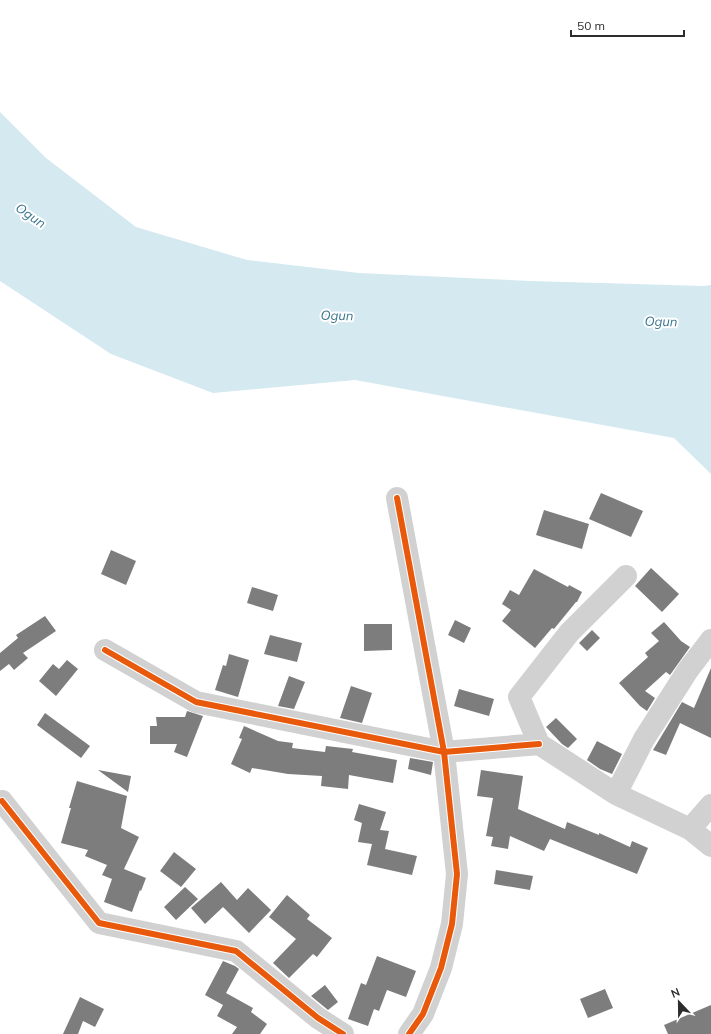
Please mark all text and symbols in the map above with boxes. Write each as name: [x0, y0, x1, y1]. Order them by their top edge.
scale bar: [571, 12, 684, 38]
text: 50 m: [577, 18, 605, 33]
water label: Ogun: [13, 199, 49, 231]
water label: Ogun: [320, 307, 354, 323]
water label: Ogun: [644, 313, 678, 329]
north arrow: [659, 982, 699, 1022]
text: N: [669, 985, 682, 1001]

